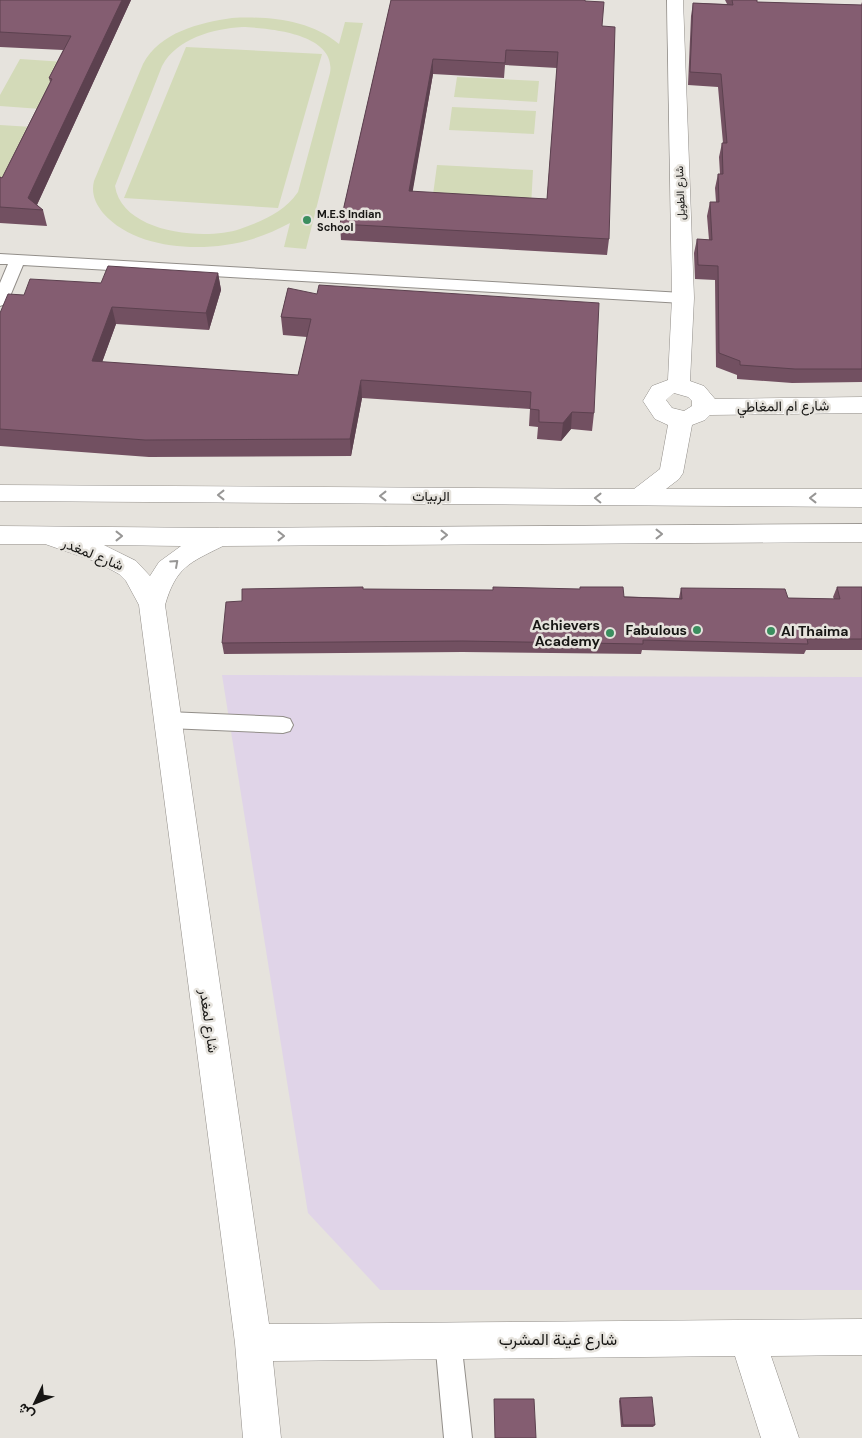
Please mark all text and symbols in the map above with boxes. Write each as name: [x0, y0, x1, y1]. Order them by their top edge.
street label: شارع الطويل: [672, 165, 689, 220]
place label: M.E.S Indian School: [317, 207, 381, 234]
marker: M.E.S Indian School: [301, 214, 313, 226]
street label: شارع ام المغاطي: [737, 396, 829, 419]
street label: الربيات: [412, 487, 450, 505]
one-way arrow: [217, 490, 224, 500]
one-way arrow: [379, 491, 387, 501]
one-way arrow: [594, 493, 602, 503]
one-way arrow: [809, 493, 817, 503]
one-way arrow: [655, 529, 663, 539]
one-way arrow: [440, 530, 448, 540]
one-way arrow: [115, 531, 123, 541]
one-way arrow: [278, 531, 285, 541]
street label: شارع لمغدر: [58, 533, 126, 576]
one-way arrow: [169, 560, 178, 569]
place label: Achievers Academy: [532, 616, 601, 650]
place label: Fabulous: [625, 621, 687, 639]
place label: Al Thaima: [781, 622, 848, 640]
marker: Fabulous: [691, 624, 703, 636]
marker: Al Thaima: [765, 625, 777, 637]
marker: Achievers Academy: [604, 627, 616, 639]
street label: شارع لمغدر: [194, 987, 222, 1054]
street label: شارع غينة المشرب: [499, 1329, 617, 1351]
north arrow: [10, 1378, 60, 1428]
text: ش: [13, 1399, 38, 1424]

